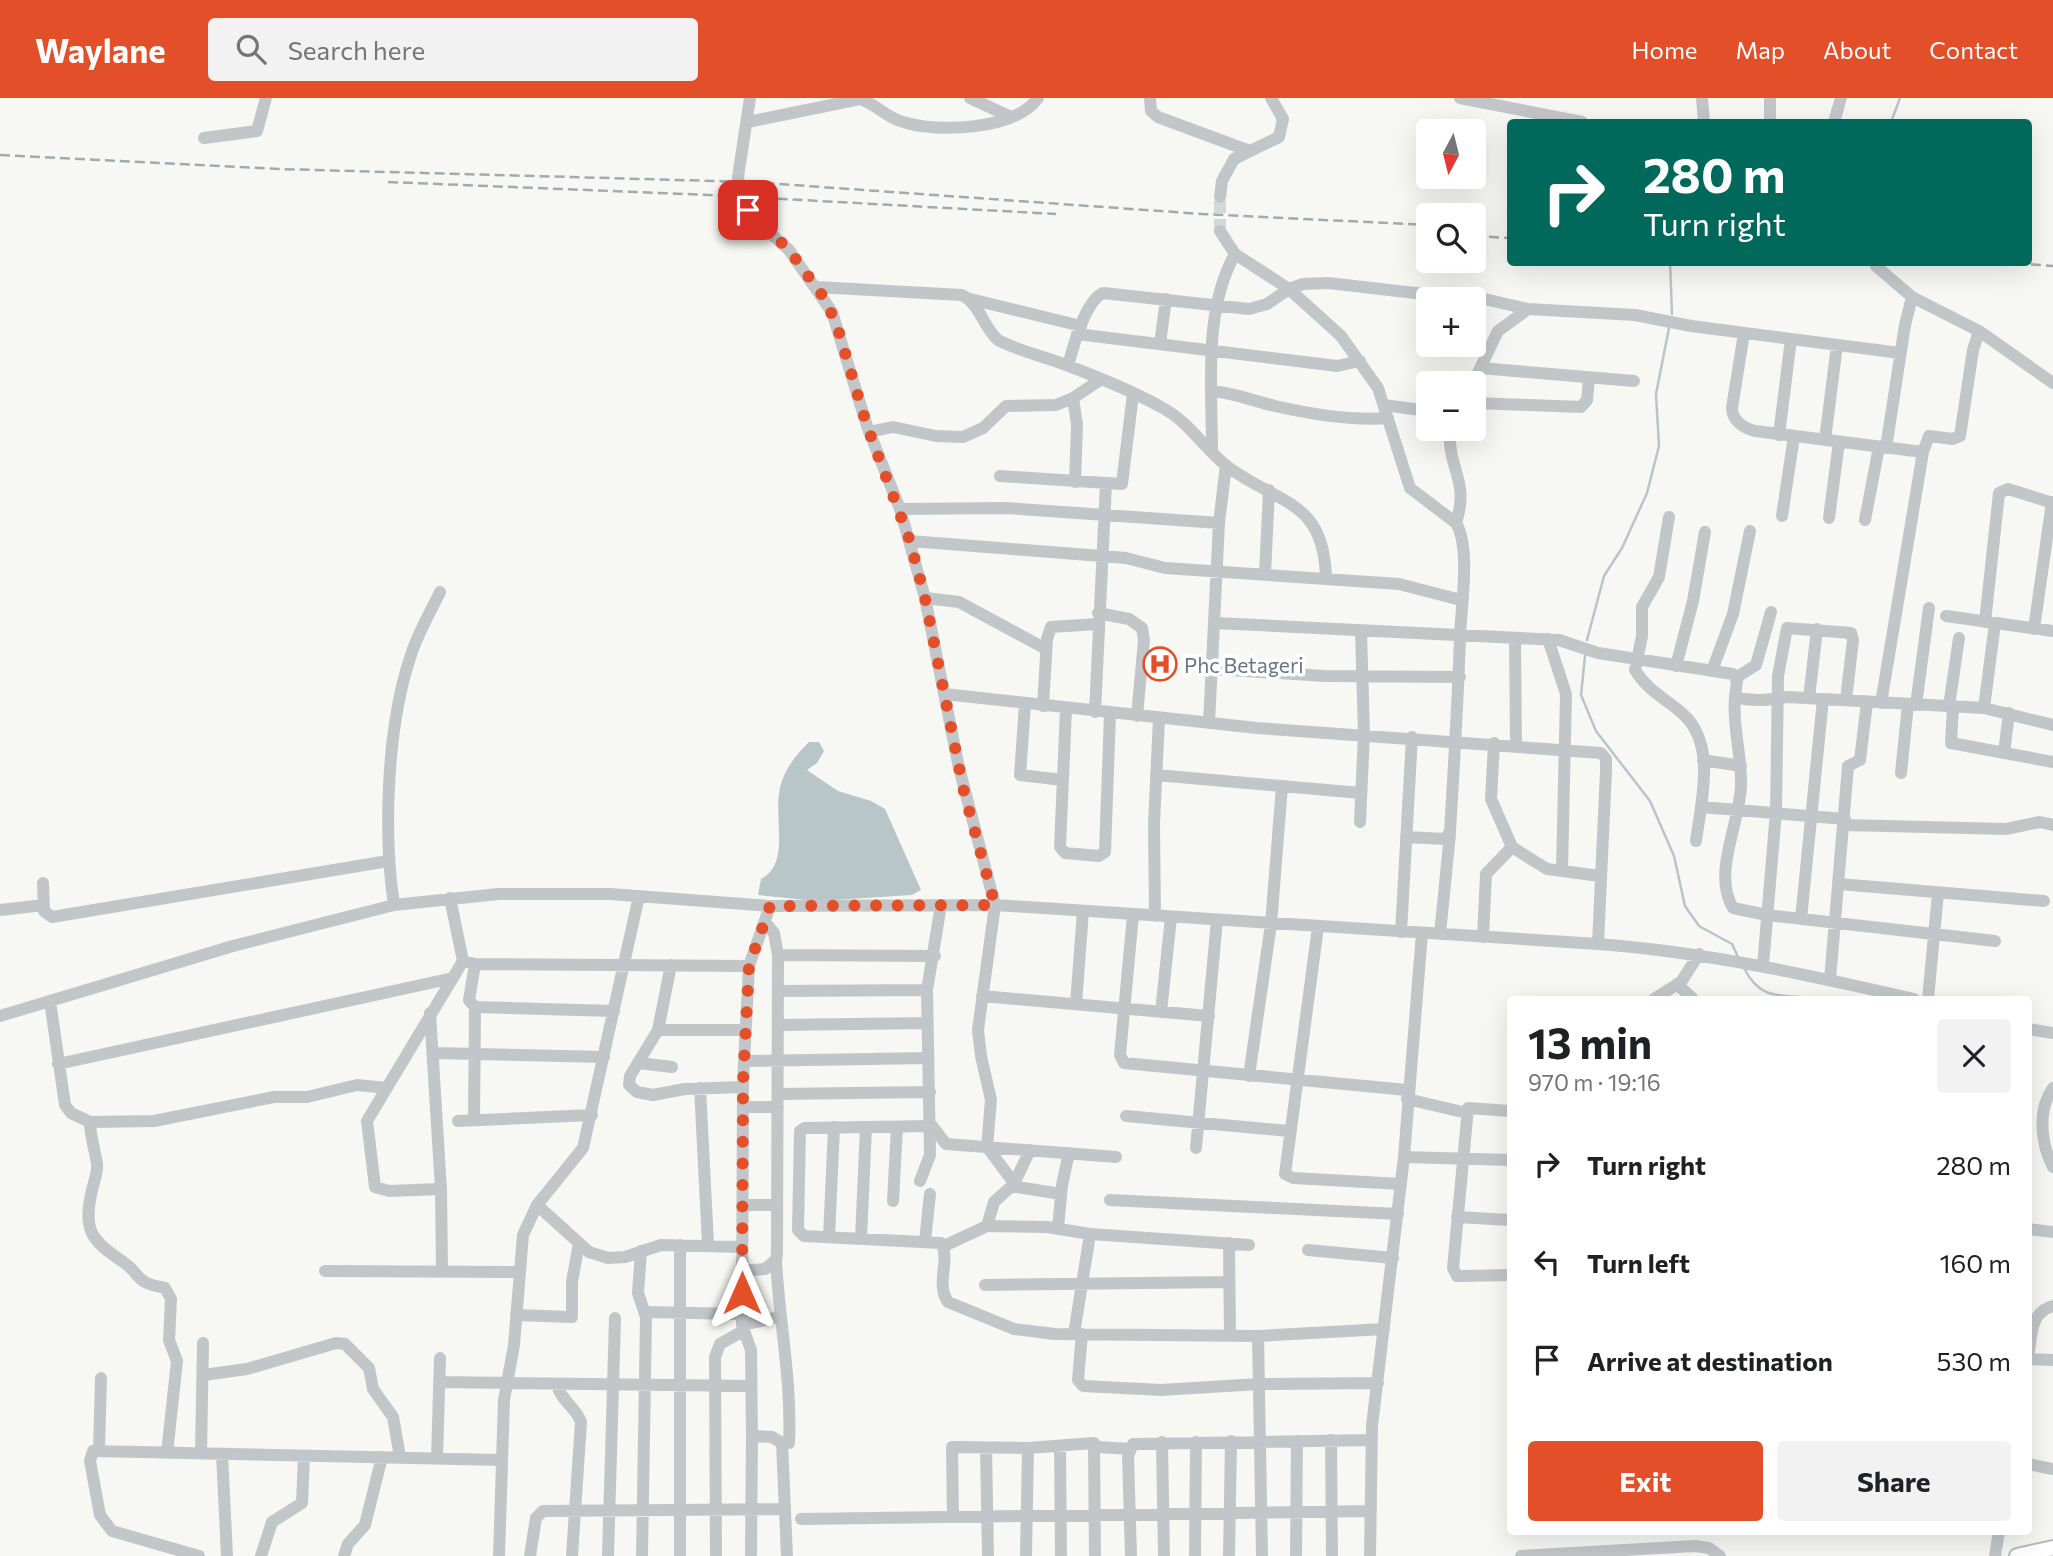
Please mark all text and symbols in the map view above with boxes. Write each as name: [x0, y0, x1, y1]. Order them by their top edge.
search box: [208, 18, 698, 81]
text: Waylane: [35, 29, 166, 70]
icon: search: [232, 30, 270, 68]
text: Search here: [288, 34, 425, 65]
text: Home: [1632, 35, 1698, 64]
text: Map: [1736, 35, 1785, 64]
text: About: [1823, 35, 1891, 64]
text: Contact: [1929, 35, 2018, 64]
north arrow: [1416, 119, 1486, 189]
map controls: [1416, 119, 1486, 441]
text: 280 m: [1643, 143, 1786, 203]
icon: right: [1528, 147, 1619, 238]
pin: [718, 180, 778, 240]
icon: arrive: [729, 191, 767, 229]
button: search: [1416, 203, 1486, 273]
text: Turn right: [1643, 203, 1786, 243]
button: +: [1416, 287, 1486, 357]
button: −: [1416, 371, 1486, 441]
hospital icon: Phc Betageri: [1141, 645, 1179, 683]
place label: Phc Betageri: [1184, 652, 1304, 677]
text: 13 min: [1528, 1016, 1652, 1068]
button: close: [1937, 1019, 2011, 1093]
text: 970 m · 19:16: [1528, 1068, 1661, 1096]
icon: right: [1528, 1145, 1566, 1183]
text: Turn right: [1587, 1149, 1706, 1180]
text: 280 m: [1936, 1149, 2011, 1180]
icon: left: [1528, 1243, 1566, 1281]
text: Turn left: [1587, 1247, 1690, 1278]
text: 160 m: [1939, 1247, 2011, 1278]
position arrow: [705, 1256, 779, 1330]
icon: arrive: [1528, 1341, 1566, 1379]
text: Arrive at destination: [1587, 1345, 1833, 1376]
text: 530 m: [1937, 1345, 2011, 1376]
button: Exit: [1528, 1441, 1763, 1521]
button: Share: [1777, 1441, 2011, 1521]

